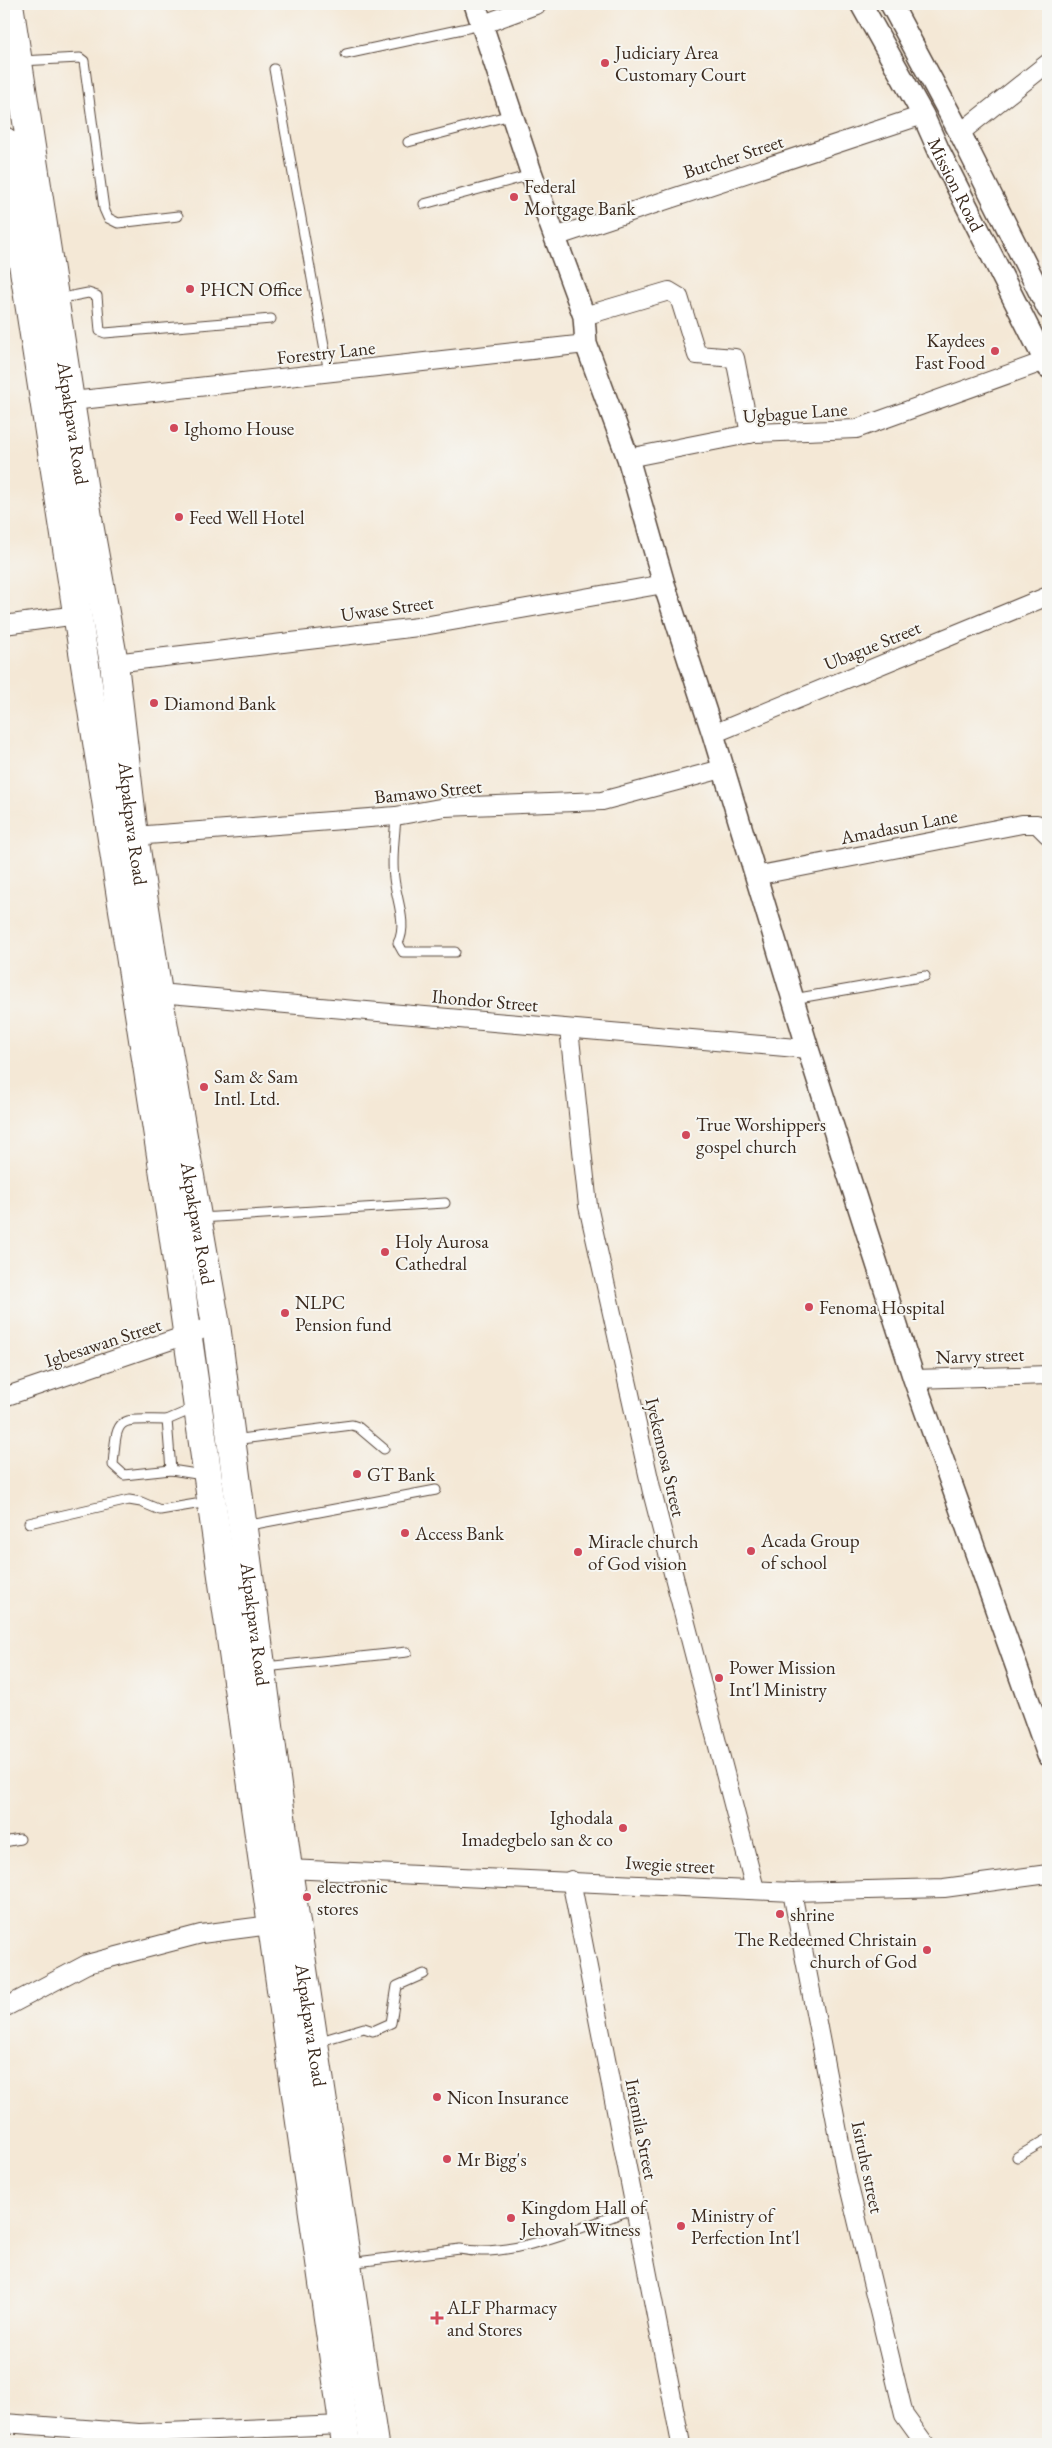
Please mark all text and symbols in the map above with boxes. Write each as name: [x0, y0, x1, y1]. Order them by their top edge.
place label: Judiciary Area Customary Court: [613, 40, 746, 87]
marker: Judiciary Area Customary Court: [599, 57, 611, 69]
street label: Butcher Street: [680, 129, 786, 184]
street label: Mission Road: [922, 134, 990, 236]
place label: Federal Mortgage Bank: [524, 174, 637, 221]
marker: Federal Mortgage Bank: [508, 191, 520, 203]
place label: PHCN Office: [200, 277, 302, 302]
marker: PHCN Office: [184, 283, 196, 295]
place label: Kaydees Fast Food: [915, 328, 985, 375]
street label: Forestry Lane: [276, 335, 377, 370]
marker: Kaydees Fast Food: [989, 345, 1001, 357]
street label: Akpakpava Road: [51, 359, 95, 487]
street label: Ugbague Lane: [742, 396, 848, 429]
place label: Ighomo House: [184, 416, 294, 441]
marker: Ighomo House: [168, 422, 180, 434]
place label: Feed Well Hotel: [189, 505, 305, 530]
marker: Feed Well Hotel: [173, 511, 185, 523]
street label: Uwase Street: [339, 590, 435, 627]
street label: Ubague Street: [820, 615, 924, 676]
place label: Diamond Bank: [164, 691, 277, 716]
marker: Diamond Bank: [148, 697, 160, 709]
street label: Akpakpava Road: [112, 760, 153, 887]
street label: Bamawo Street: [373, 773, 483, 810]
street label: Amadasun Lane: [837, 803, 960, 850]
street label: Ihondor Street: [431, 983, 539, 1018]
place label: Sam & Sam Intl. Ltd.: [214, 1064, 299, 1111]
marker: Sam & Sam Intl. Ltd.: [198, 1081, 210, 1093]
place label: True Worshippers gospel church: [696, 1112, 826, 1159]
marker: True Worshippers gospel church: [680, 1129, 692, 1141]
street label: Akpakpava Road: [175, 1159, 221, 1287]
place label: Holy Aurosa Cathedral: [395, 1229, 489, 1276]
marker: Holy Aurosa Cathedral: [379, 1246, 391, 1258]
place label: NLPC Pension fund: [295, 1290, 392, 1337]
place label: Fenoma Hospital: [819, 1295, 945, 1320]
marker: Fenoma Hospital: [803, 1301, 815, 1313]
marker: NLPC Pension fund: [279, 1307, 291, 1319]
street label: Igbesawan Street: [42, 1312, 165, 1373]
street label: Narvy street: [935, 1341, 1025, 1370]
street label: Iyekemosa Street: [640, 1395, 691, 1519]
place label: GT Bank: [367, 1462, 436, 1487]
marker: GT Bank: [351, 1468, 363, 1480]
place label: Access Bank: [414, 1521, 505, 1546]
marker: Access Bank: [399, 1527, 411, 1539]
place label: Acada Group of school: [760, 1528, 860, 1575]
place label: Miracle church of God vision: [588, 1529, 699, 1576]
marker: Acada Group of school: [745, 1545, 757, 1557]
marker: Miracle church of God vision: [572, 1546, 584, 1558]
street label: Akpakpava Road: [234, 1560, 276, 1688]
place label: Power Mission Int'l Ministry: [729, 1655, 836, 1702]
marker: Power Mission Int'l Ministry: [713, 1672, 725, 1684]
place label: Ighodala Imadegbelo san & co: [461, 1805, 613, 1852]
marker: Ighodala Imadegbelo san & co: [617, 1822, 629, 1834]
street label: Iwegie street: [625, 1850, 715, 1879]
place label: electronic stores: [317, 1874, 388, 1921]
marker: electronic stores: [301, 1891, 313, 1903]
place label: shrine: [790, 1902, 834, 1927]
marker: shrine: [774, 1908, 786, 1920]
place label: The Redeemed Christain church of God: [734, 1927, 917, 1974]
marker: The Redeemed Christain church of God: [921, 1944, 933, 1956]
street label: Akpakpava Road: [289, 1961, 332, 2089]
street label: Iriemila Street: [620, 2077, 664, 2182]
place label: Nicon Insurance: [447, 2085, 569, 2110]
marker: Nicon Insurance: [431, 2091, 443, 2103]
street label: Isiruhe street: [846, 2119, 889, 2216]
place label: Mr Bigg's: [457, 2147, 527, 2172]
marker: Mr Bigg's: [441, 2153, 453, 2165]
place label: Kingdom Hall of Jehovah Witness: [519, 2195, 648, 2242]
place label: Ministry of Perfection Int'l: [691, 2203, 800, 2250]
marker: Kingdom Hall of Jehovah Witness: [505, 2212, 517, 2224]
marker: Ministry of Perfection Int'l: [675, 2220, 687, 2232]
place label: ALF Pharmacy and Stores: [446, 2295, 558, 2342]
marker: ALF Pharmacy and Stores: [431, 2312, 443, 2324]

